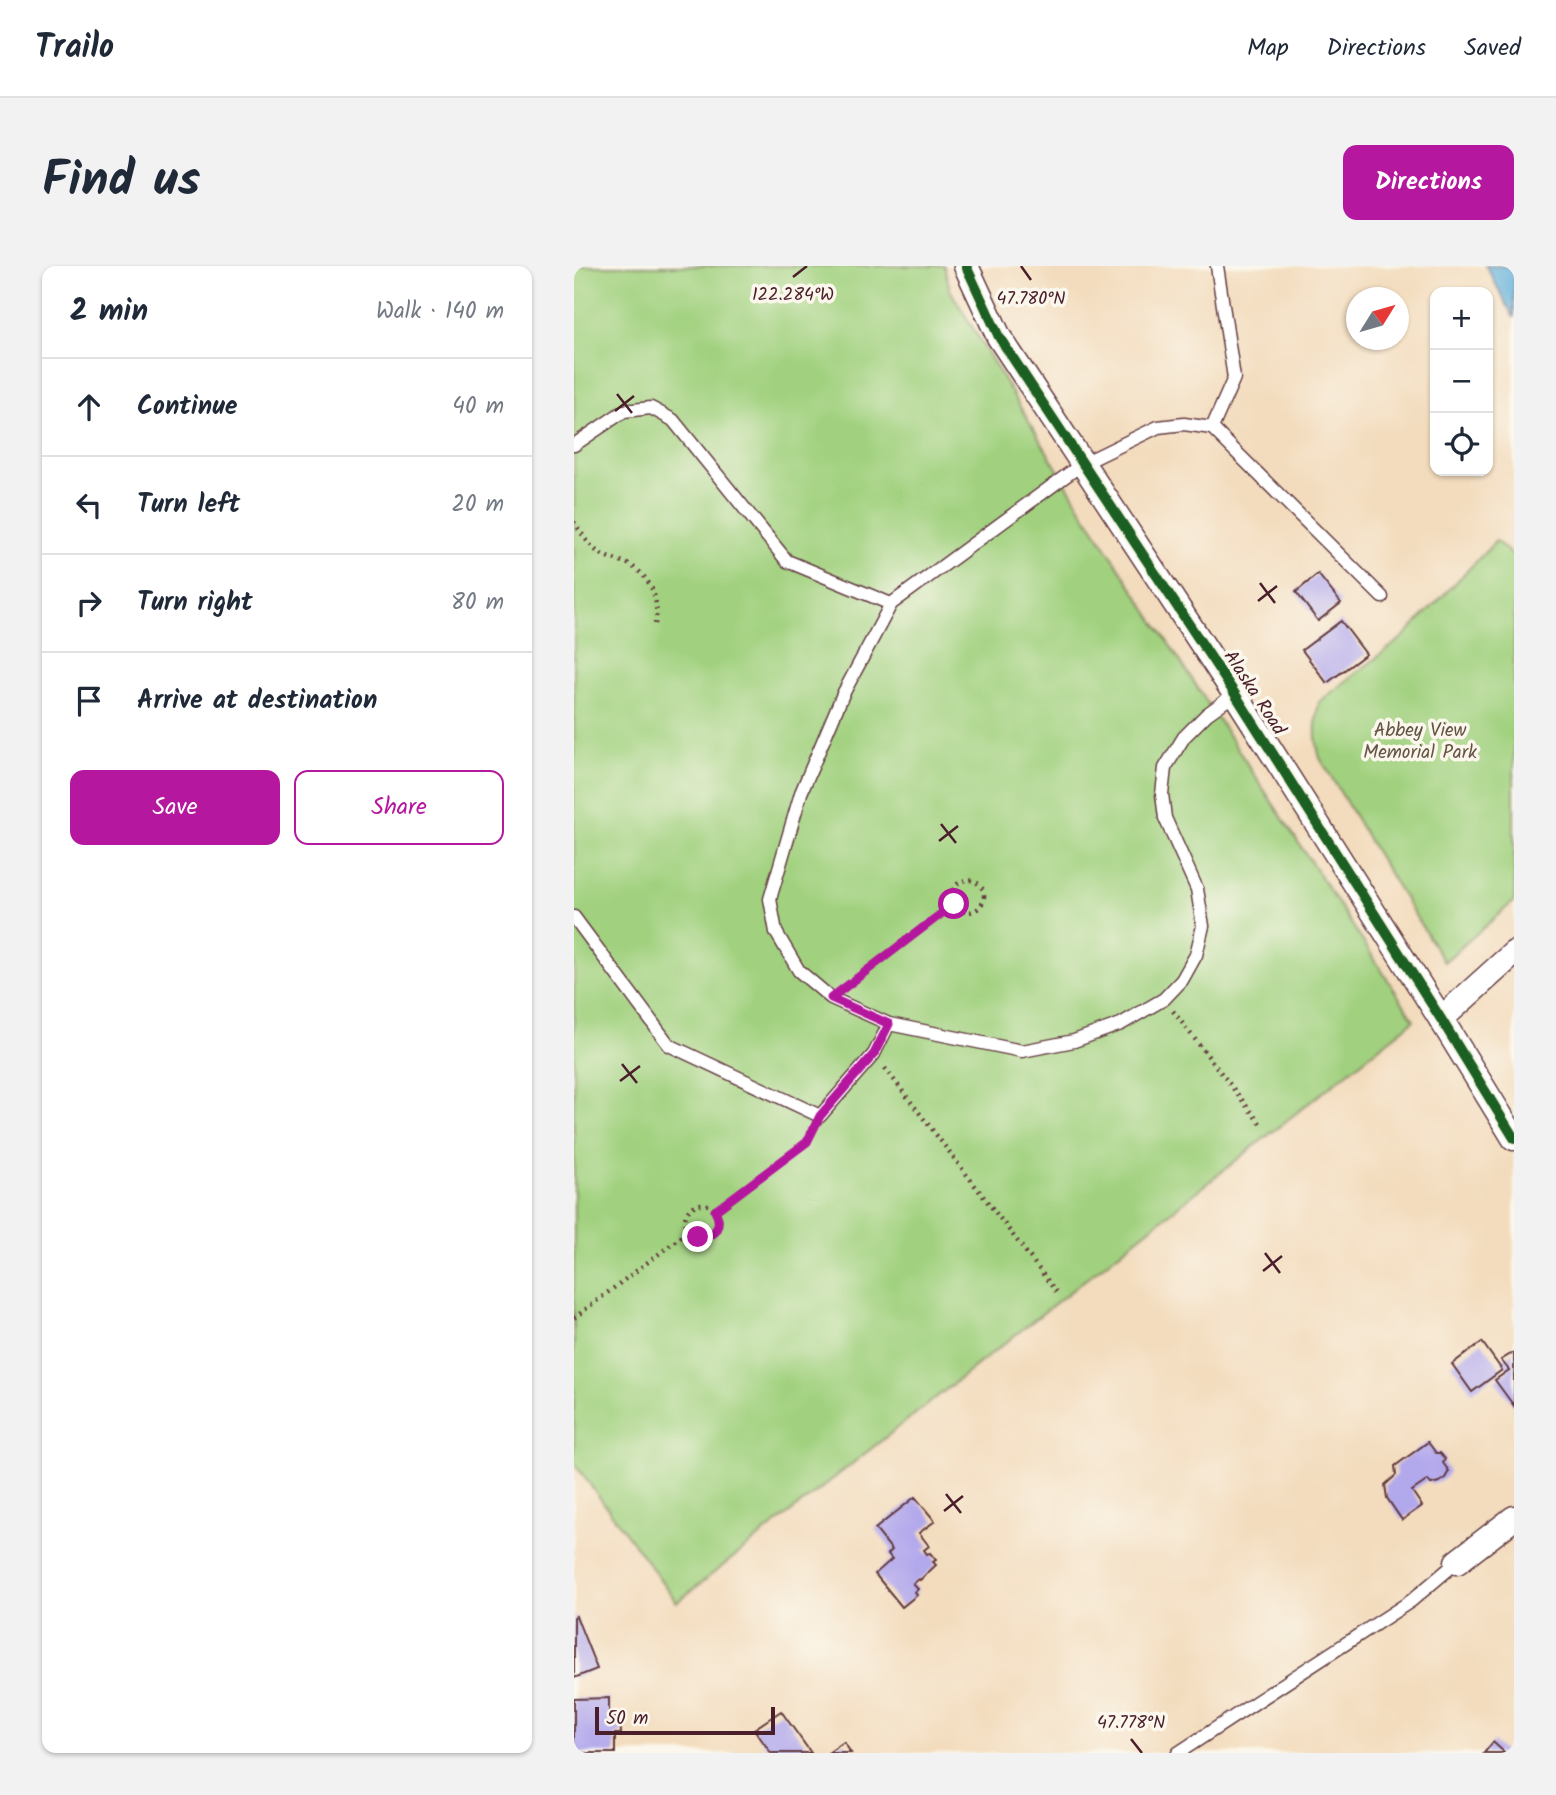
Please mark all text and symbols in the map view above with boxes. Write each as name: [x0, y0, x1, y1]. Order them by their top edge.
text: Trailo: [35, 22, 114, 75]
text: Map: [1247, 29, 1289, 68]
text: Directions: [1327, 29, 1426, 68]
text: Saved: [1464, 29, 1521, 68]
text: Find us: [42, 143, 200, 221]
button: Directions: [1343, 145, 1514, 220]
text: 122.284°W: [752, 281, 834, 310]
text: 47.780°N: [997, 285, 1065, 314]
north arrow: [1346, 287, 1409, 350]
map controls: [1430, 287, 1493, 476]
button: +: [1430, 287, 1493, 350]
text: 2 min: [70, 288, 148, 336]
text: Walk · 140 m: [376, 294, 504, 330]
button: −: [1430, 350, 1493, 413]
text: Continue: [137, 386, 238, 428]
icon: ahead: [70, 388, 108, 426]
text: 40 m: [452, 389, 504, 425]
button: locate: [1430, 413, 1493, 476]
text: Turn left: [137, 484, 240, 526]
icon: left: [70, 486, 108, 524]
text: 20 m: [452, 487, 504, 523]
text: Turn right: [137, 582, 253, 624]
icon: right: [70, 584, 108, 622]
text: 80 m: [451, 585, 504, 621]
street label: Alaska Road: [1215, 644, 1293, 742]
text: Arrive at destination: [137, 680, 377, 722]
icon: arrive: [70, 682, 108, 720]
park label: Abbey View Memorial Park: [1363, 716, 1477, 768]
button: Save: [70, 770, 280, 845]
button: Share: [294, 770, 504, 845]
route start: [938, 888, 969, 919]
route end: [682, 1221, 713, 1252]
scale bar: [595, 1704, 775, 1736]
text: 50 m: [606, 1704, 648, 1734]
text: 47.778°N: [1097, 1709, 1165, 1738]

